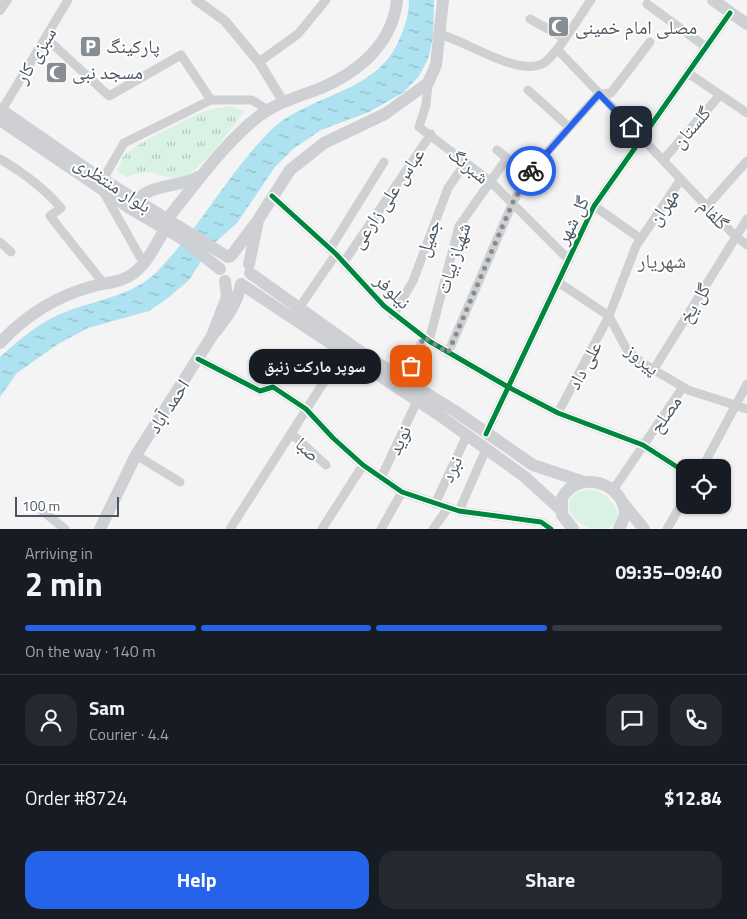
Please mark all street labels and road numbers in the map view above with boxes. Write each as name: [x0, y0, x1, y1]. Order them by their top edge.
street label: سبزی کار: [6, 21, 63, 90]
street label: گلستان: [664, 99, 717, 154]
street label: شبرنگ: [442, 139, 496, 190]
street label: عباس علی زارعی: [342, 141, 431, 254]
street label: بلوار منتظری: [69, 148, 158, 219]
street label: مهران: [640, 182, 686, 231]
street label: گل شهر: [547, 190, 596, 250]
street label: گلفام: [692, 191, 737, 236]
street label: جمیل: [407, 215, 448, 261]
street label: شهباز بیات: [427, 219, 478, 297]
street label: نیلوفر: [368, 265, 418, 315]
street label: گل یخ: [670, 277, 717, 328]
street label: علی داد: [559, 335, 609, 394]
street label: پیروز: [619, 335, 667, 382]
street label: احمد آباد: [139, 373, 196, 439]
street label: مصلح: [641, 389, 688, 439]
street label: نوید: [379, 420, 418, 459]
street label: صبا: [289, 429, 327, 468]
street label: نبرد: [432, 451, 469, 487]

